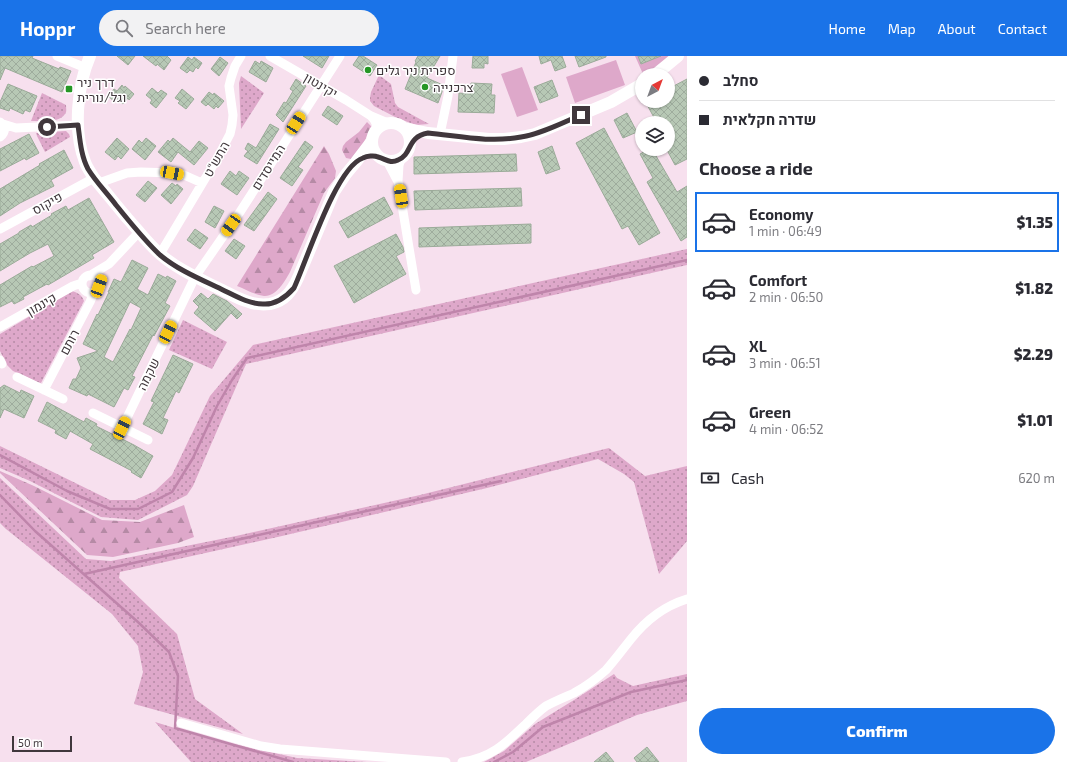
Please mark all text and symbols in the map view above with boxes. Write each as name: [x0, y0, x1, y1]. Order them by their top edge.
search box: [99, 10, 379, 46]
text: Hoppr: [20, 17, 75, 40]
icon: search: [113, 17, 135, 39]
text: Search here: [145, 19, 226, 37]
text: Home: [829, 20, 866, 37]
text: Map: [888, 20, 916, 37]
text: About: [938, 20, 976, 37]
text: Contact: [998, 20, 1047, 37]
place label: ספרית ניר גלים: [376, 62, 456, 78]
marker: ספרית ניר גלים: [363, 65, 373, 75]
north arrow: [635, 68, 675, 108]
map controls: [635, 68, 675, 156]
street label: יקינטון: [301, 69, 341, 101]
text: סחלב: [723, 71, 758, 89]
place label: דרך ניר וגל/נורית: [77, 74, 126, 105]
place label: צרכנייה: [433, 79, 474, 95]
marker: צרכנייה: [420, 82, 430, 92]
marker: דרך ניר וגל/נורית: [64, 84, 74, 94]
route end: [572, 106, 590, 124]
car: [284, 110, 308, 136]
text: שדרה חקלאית: [723, 110, 816, 128]
button: layers: [635, 116, 675, 156]
route start: [38, 118, 56, 136]
street label: התש"ט: [199, 138, 233, 180]
street label: המייסדים: [248, 141, 288, 193]
text: Choose a ride: [699, 157, 813, 179]
car: [159, 165, 185, 181]
car: [393, 183, 409, 209]
street label: פיקוס: [29, 188, 65, 218]
icon: car: [701, 204, 737, 240]
text: Economy: [749, 205, 814, 223]
car: [219, 212, 243, 238]
text: $1.35: [1017, 213, 1053, 231]
text: 1 min · 06:49: [749, 223, 822, 239]
icon: car: [701, 270, 737, 306]
text: Comfort: [749, 271, 807, 289]
car: [89, 273, 109, 299]
text: $1.82: [1015, 279, 1053, 297]
street label: קינמון: [23, 289, 59, 319]
text: 2 min · 06:50: [749, 289, 823, 305]
car: [157, 319, 179, 345]
street label: רותם: [56, 327, 82, 357]
icon: car: [701, 336, 737, 372]
text: XL: [749, 337, 767, 355]
text: $2.29: [1014, 345, 1053, 363]
street label: שקמה: [133, 355, 163, 393]
text: 3 min · 06:51: [749, 355, 821, 371]
icon: car: [701, 402, 737, 438]
text: Green: [749, 403, 791, 421]
text: $1.01: [1017, 411, 1053, 429]
car: [111, 415, 133, 441]
text: 4 min · 06:52: [749, 421, 824, 437]
icon: cash: [699, 467, 721, 489]
text: Cash: [731, 469, 764, 487]
text: 620 m: [1018, 470, 1055, 486]
button: Confirm: [699, 708, 1055, 754]
scale bar: [12, 734, 72, 753]
text: 50 m: [18, 736, 43, 749]

